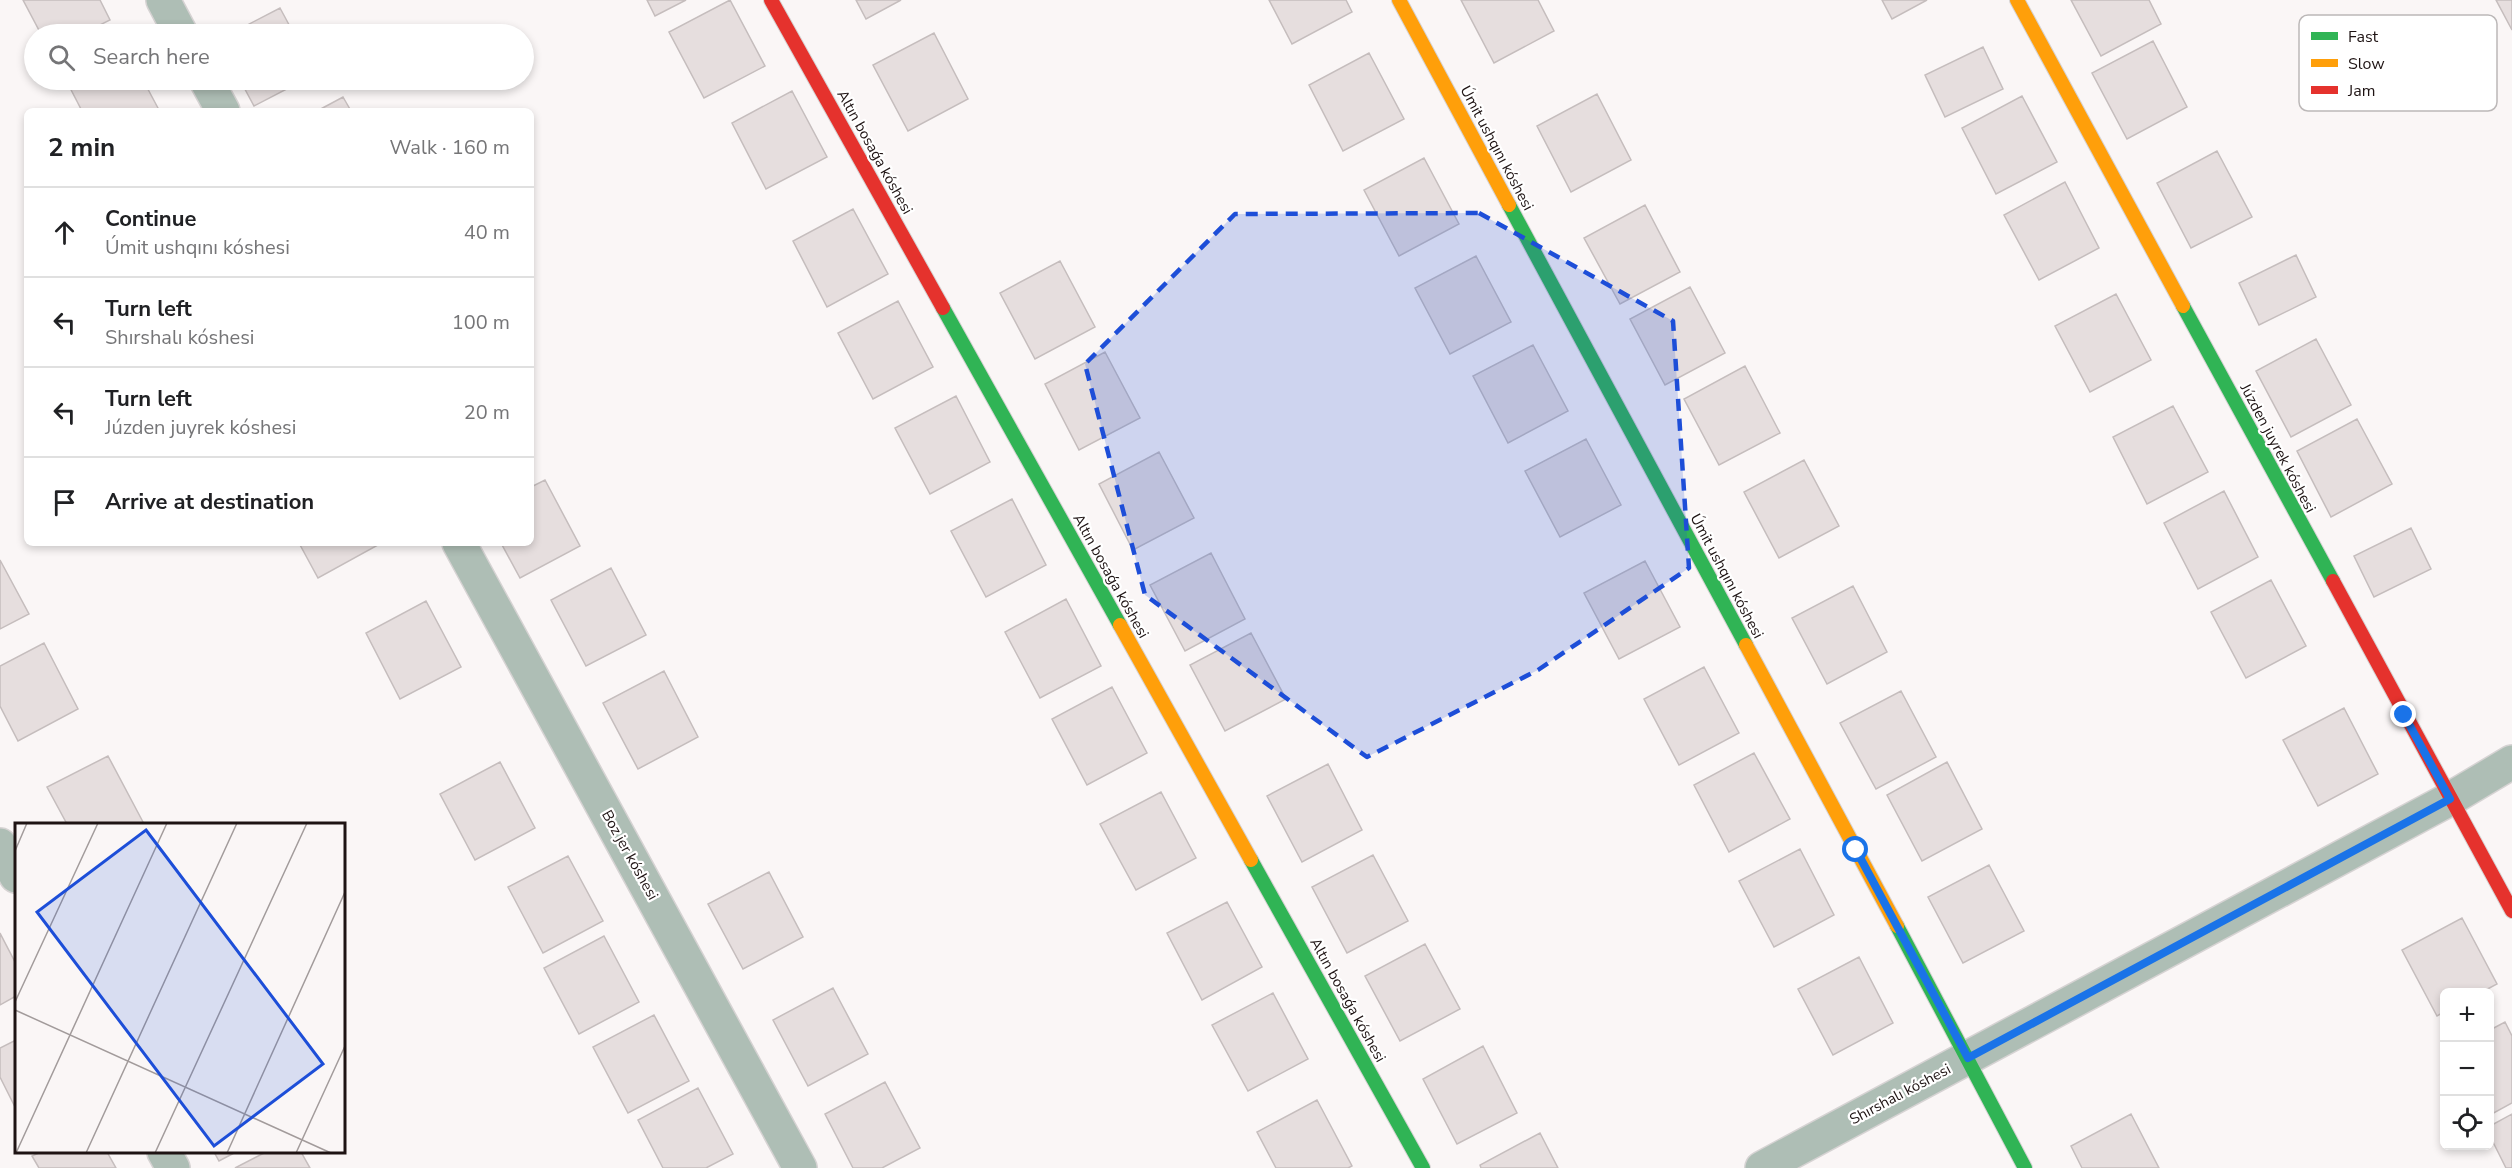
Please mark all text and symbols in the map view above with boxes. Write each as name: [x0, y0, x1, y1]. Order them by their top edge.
legend: [2299, 15, 2497, 111]
search box: [24, 24, 534, 90]
text: Fast: [2348, 26, 2379, 48]
icon: search: [45, 41, 78, 74]
text: Search here: [93, 42, 210, 72]
text: Slow: [2348, 53, 2385, 75]
text: Jam: [2347, 80, 2375, 102]
street label: Úmit ushqını kóshesi: [1456, 82, 1539, 214]
street label: Altın bosaǵa kóshesi: [832, 86, 918, 218]
text: 2 min: [48, 130, 115, 165]
text: Walk · 160 m: [390, 134, 510, 161]
text: Continue: [105, 204, 196, 234]
icon: ahead: [48, 216, 81, 249]
text: 40 m: [464, 219, 510, 246]
text: Úmit ushqını kóshesi: [105, 234, 290, 261]
text: Turn left: [105, 294, 192, 324]
icon: left: [48, 306, 81, 339]
text: 100 m: [452, 309, 510, 336]
text: Shırshalı kóshesi: [105, 324, 254, 351]
street label: Júzden juyrek kóshesi: [2235, 379, 2321, 516]
text: Turn left: [105, 384, 192, 414]
icon: left: [48, 396, 81, 429]
text: 20 m: [464, 399, 510, 426]
text: Júzden juyrek kóshesi: [105, 414, 296, 441]
icon: arrive: [48, 486, 81, 519]
text: Arrive at destination: [105, 487, 314, 517]
street label: Altın bosaǵa kóshesi: [1068, 510, 1154, 642]
street label: Úmit ushqını kóshesi: [1686, 510, 1769, 642]
route end: [2390, 701, 2416, 727]
street label: Boz jer kóshesi: [597, 806, 663, 904]
inset map: [15, 823, 345, 1153]
route start: [1842, 836, 1868, 862]
street label: Altın bosaǵa kóshesi: [1305, 934, 1391, 1066]
map controls: [2440, 988, 2494, 1150]
button: +: [2440, 988, 2494, 1042]
button: −: [2440, 1042, 2494, 1096]
street label: Shırshalı kóshesi: [1846, 1059, 1954, 1129]
button: locate: [2440, 1096, 2494, 1150]

